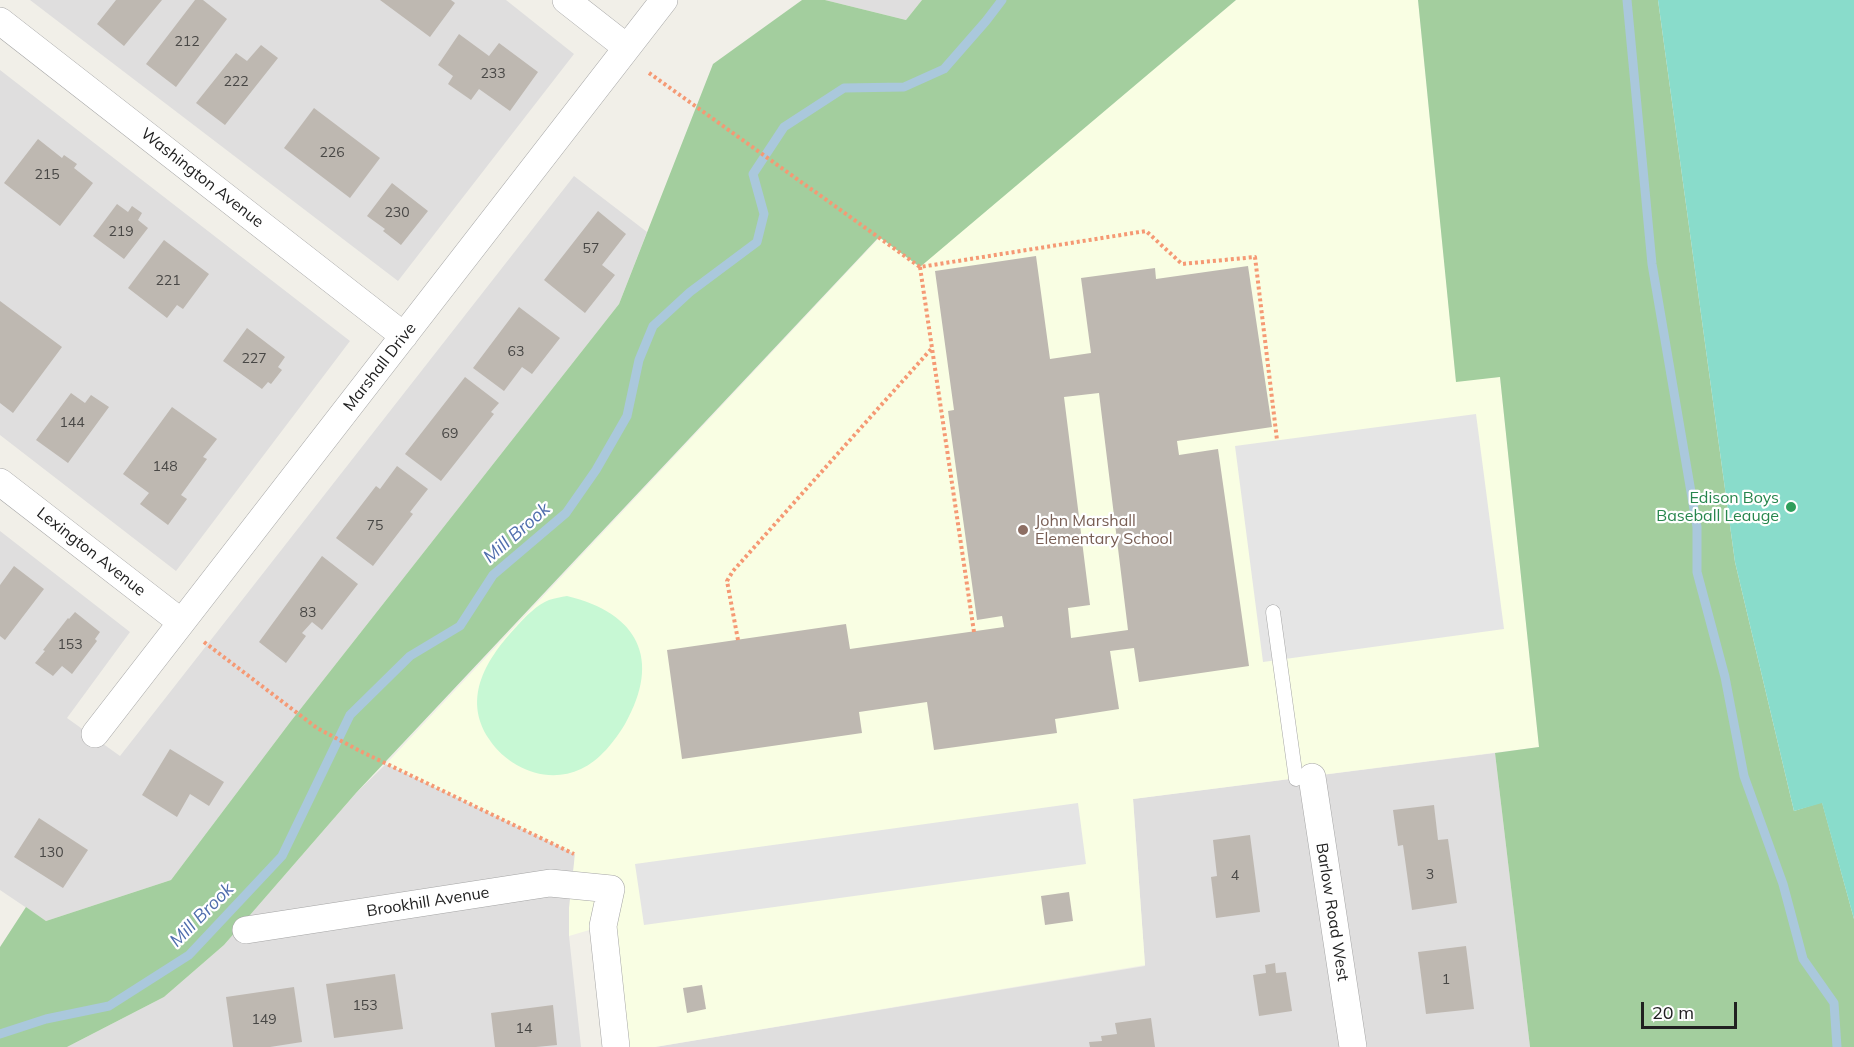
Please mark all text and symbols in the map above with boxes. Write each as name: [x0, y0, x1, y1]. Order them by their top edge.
house number: 212: [174, 34, 200, 50]
house number: 233: [480, 66, 506, 82]
house number: 222: [223, 74, 249, 90]
street label: Washington Avenue: [137, 124, 267, 232]
house number: 226: [319, 145, 345, 161]
house number: 215: [34, 167, 60, 183]
house number: 230: [384, 205, 410, 221]
house number: 219: [108, 224, 134, 240]
house number: 57: [583, 241, 599, 257]
house number: 221: [155, 273, 181, 289]
street label: Marshall Drive: [340, 319, 420, 415]
house number: 63: [508, 344, 524, 360]
house number: 227: [241, 351, 267, 367]
house number: 144: [59, 415, 85, 431]
house number: 69: [442, 426, 458, 442]
house number: 148: [152, 459, 178, 475]
place label: Edison Boys Baseball Leauge: [1656, 488, 1779, 526]
water label: Mill Brook: [479, 498, 555, 568]
marker: Edison Boys Baseball Leauge: [1784, 500, 1798, 514]
street label: Lexington Avenue: [33, 504, 149, 600]
place label: John Marshall Elementary School: [1035, 511, 1173, 549]
house number: 75: [367, 518, 383, 534]
marker: John Marshall Elementary School: [1016, 523, 1030, 537]
house number: 83: [300, 605, 316, 621]
house number: 153: [57, 637, 83, 653]
street label: Barlow Road West: [1312, 842, 1352, 982]
house number: 130: [38, 845, 64, 861]
house number: 3: [1426, 867, 1434, 883]
house number: 4: [1231, 868, 1239, 884]
water label: Mill Brook: [166, 879, 238, 951]
street label: Brookhill Avenue: [365, 883, 491, 921]
house number: 1: [1442, 972, 1450, 988]
scale bar: [1644, 990, 1740, 1028]
house number: 153: [352, 998, 378, 1014]
text: 20 m: [1652, 1001, 1694, 1024]
house number: 149: [251, 1012, 277, 1028]
house number: 14: [516, 1021, 532, 1037]

